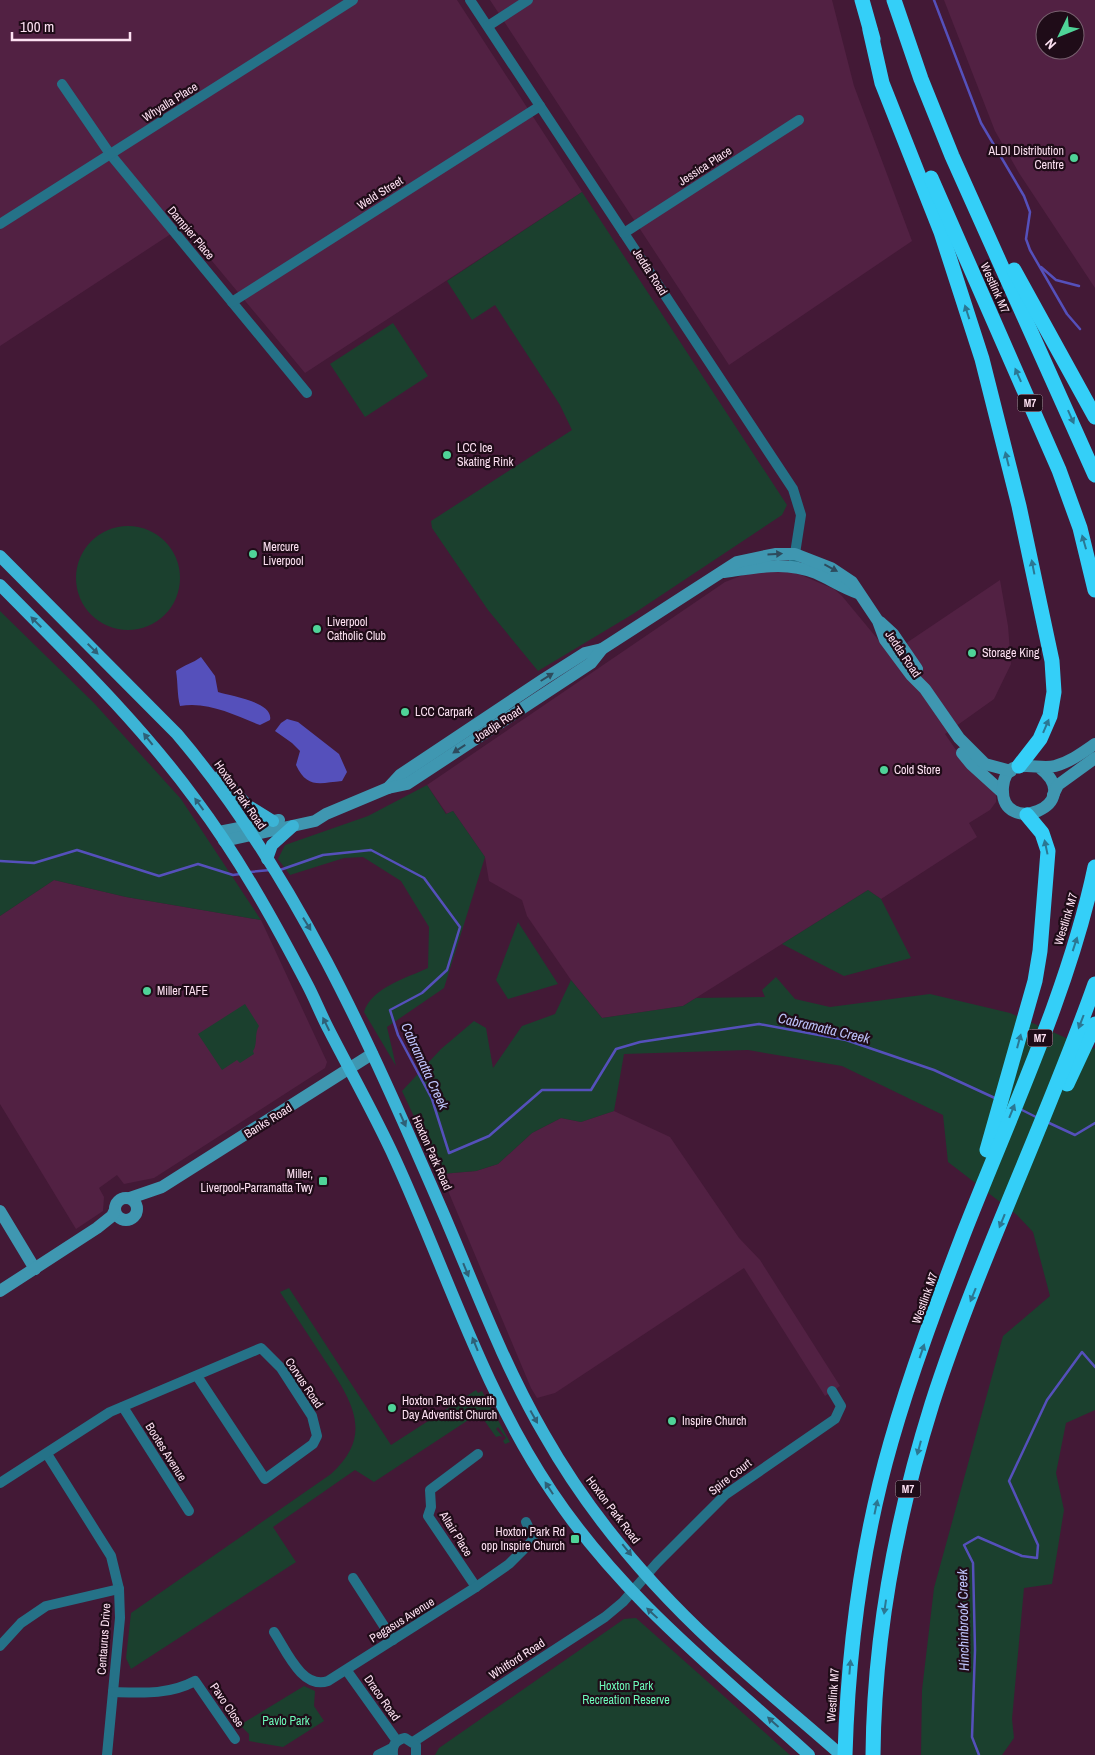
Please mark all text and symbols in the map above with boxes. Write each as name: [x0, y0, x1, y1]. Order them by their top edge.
scale bar: [12, 10, 130, 42]
north arrow: [1035, 10, 1085, 60]
text: 100 m: [20, 16, 54, 37]
text: N: [1041, 35, 1060, 53]
street label: Whyalla Place: [139, 79, 201, 125]
street label: Jessica Place: [675, 143, 735, 189]
place label: ALDI Distribution Centre: [988, 143, 1064, 173]
marker: ALDI Distribution Centre: [1068, 152, 1080, 164]
street label: Weld Street: [354, 173, 406, 213]
street label: Dampier Place: [164, 203, 218, 263]
street label: Jedda Road: [629, 245, 671, 299]
street label: Westlink M7: [977, 260, 1013, 316]
one-way arrow: [963, 305, 970, 320]
one-way arrow: [1014, 368, 1022, 382]
road number: M7: [1018, 394, 1042, 412]
one-way arrow: [1067, 410, 1075, 424]
place label: LCC Ice Skating Rink: [457, 440, 513, 470]
marker: LCC Ice Skating Rink: [441, 449, 453, 461]
one-way arrow: [1003, 451, 1011, 466]
one-way arrow: [1079, 535, 1087, 550]
place label: Mercure Liverpool: [263, 539, 303, 569]
marker: Mercure Liverpool: [247, 548, 259, 560]
one-way arrow: [767, 550, 783, 558]
one-way arrow: [1028, 559, 1036, 575]
one-way arrow: [823, 564, 838, 572]
place label: Liverpool Catholic Club: [327, 614, 386, 644]
one-way arrow: [30, 616, 42, 628]
marker: Liverpool Catholic Club: [311, 623, 323, 635]
street label: Jedda Road: [882, 628, 924, 680]
one-way arrow: [87, 643, 99, 655]
place label: Storage King: [982, 645, 1040, 661]
marker: Storage King: [966, 647, 978, 659]
one-way arrow: [540, 673, 553, 682]
street label: Joadja Road: [470, 702, 526, 746]
place label: LCC Carpark: [415, 704, 472, 720]
marker: LCC Carpark: [399, 706, 411, 718]
one-way arrow: [1042, 719, 1050, 733]
one-way arrow: [143, 733, 154, 746]
one-way arrow: [453, 744, 466, 754]
street label: Hoxton Park Road: [210, 757, 270, 833]
place label: Cold Store: [894, 762, 941, 778]
marker: Cold Store: [878, 764, 890, 776]
one-way arrow: [194, 797, 204, 811]
one-way arrow: [1042, 840, 1050, 855]
street label: Westlink M7: [1050, 890, 1082, 947]
one-way arrow: [302, 918, 312, 931]
one-way arrow: [1071, 936, 1079, 951]
place label: Miller TAFE: [157, 983, 208, 999]
marker: Miller TAFE: [141, 985, 153, 997]
water label: Cabramatta Creek: [776, 1009, 873, 1048]
one-way arrow: [1077, 1014, 1084, 1029]
one-way arrow: [322, 1017, 330, 1032]
water label: Cabramatta Creek: [397, 1020, 454, 1113]
road number: M7: [1028, 1030, 1052, 1046]
one-way arrow: [1015, 1033, 1023, 1049]
street label: Banks Road: [241, 1100, 295, 1142]
one-way arrow: [1009, 1104, 1016, 1119]
one-way arrow: [399, 1113, 407, 1127]
street label: Hoxton Park Road: [408, 1113, 456, 1193]
place label: Miller, Liverpool-Parramatta Twy: [201, 1166, 313, 1196]
marker: Miller, Liverpool-Parramatta Twy: [317, 1175, 329, 1187]
one-way arrow: [998, 1214, 1005, 1229]
one-way arrow: [463, 1263, 471, 1277]
street label: Westlink M7: [908, 1269, 942, 1326]
one-way arrow: [968, 1288, 976, 1302]
one-way arrow: [470, 1337, 478, 1351]
one-way arrow: [918, 1343, 926, 1358]
street label: Corvus Road: [281, 1355, 327, 1411]
place label: Hoxton Park Seventh Day Adventist Church: [402, 1393, 497, 1423]
marker: Hoxton Park Seventh Day Adventist Church: [386, 1402, 398, 1414]
one-way arrow: [530, 1411, 539, 1424]
place label: Inspire Church: [682, 1413, 747, 1429]
marker: Inspire Church: [666, 1415, 678, 1427]
street label: Bootes Avenue: [142, 1420, 190, 1484]
one-way arrow: [915, 1440, 923, 1456]
street label: Spire Court: [705, 1455, 755, 1499]
street label: Hoxton Park Road: [582, 1473, 644, 1547]
road number: M7: [896, 1480, 920, 1498]
one-way arrow: [545, 1481, 554, 1495]
one-way arrow: [872, 1499, 880, 1514]
street label: Altair Place: [435, 1508, 476, 1560]
place label: Hoxton Park Rd opp Inspire Church: [481, 1524, 565, 1554]
marker: Hoxton Park Rd opp Inspire Church: [569, 1533, 581, 1545]
one-way arrow: [621, 1544, 632, 1557]
water label: Hinchinbrook Creek: [953, 1568, 973, 1671]
street label: Pegasus Avenue: [367, 1594, 437, 1646]
one-way arrow: [881, 1599, 889, 1615]
street label: Centaurus Drive: [94, 1603, 114, 1675]
one-way arrow: [647, 1607, 659, 1619]
street label: Whitford Road: [486, 1635, 548, 1683]
one-way arrow: [847, 1659, 855, 1675]
street label: Westlink M7: [823, 1667, 843, 1722]
street label: Draco Road: [360, 1672, 404, 1724]
park label: Hoxton Park Recreation Reserve: [582, 1678, 670, 1708]
street label: Pavo Close: [206, 1680, 248, 1730]
park label: Pavlo Park: [262, 1713, 310, 1729]
one-way arrow: [767, 1716, 779, 1728]

